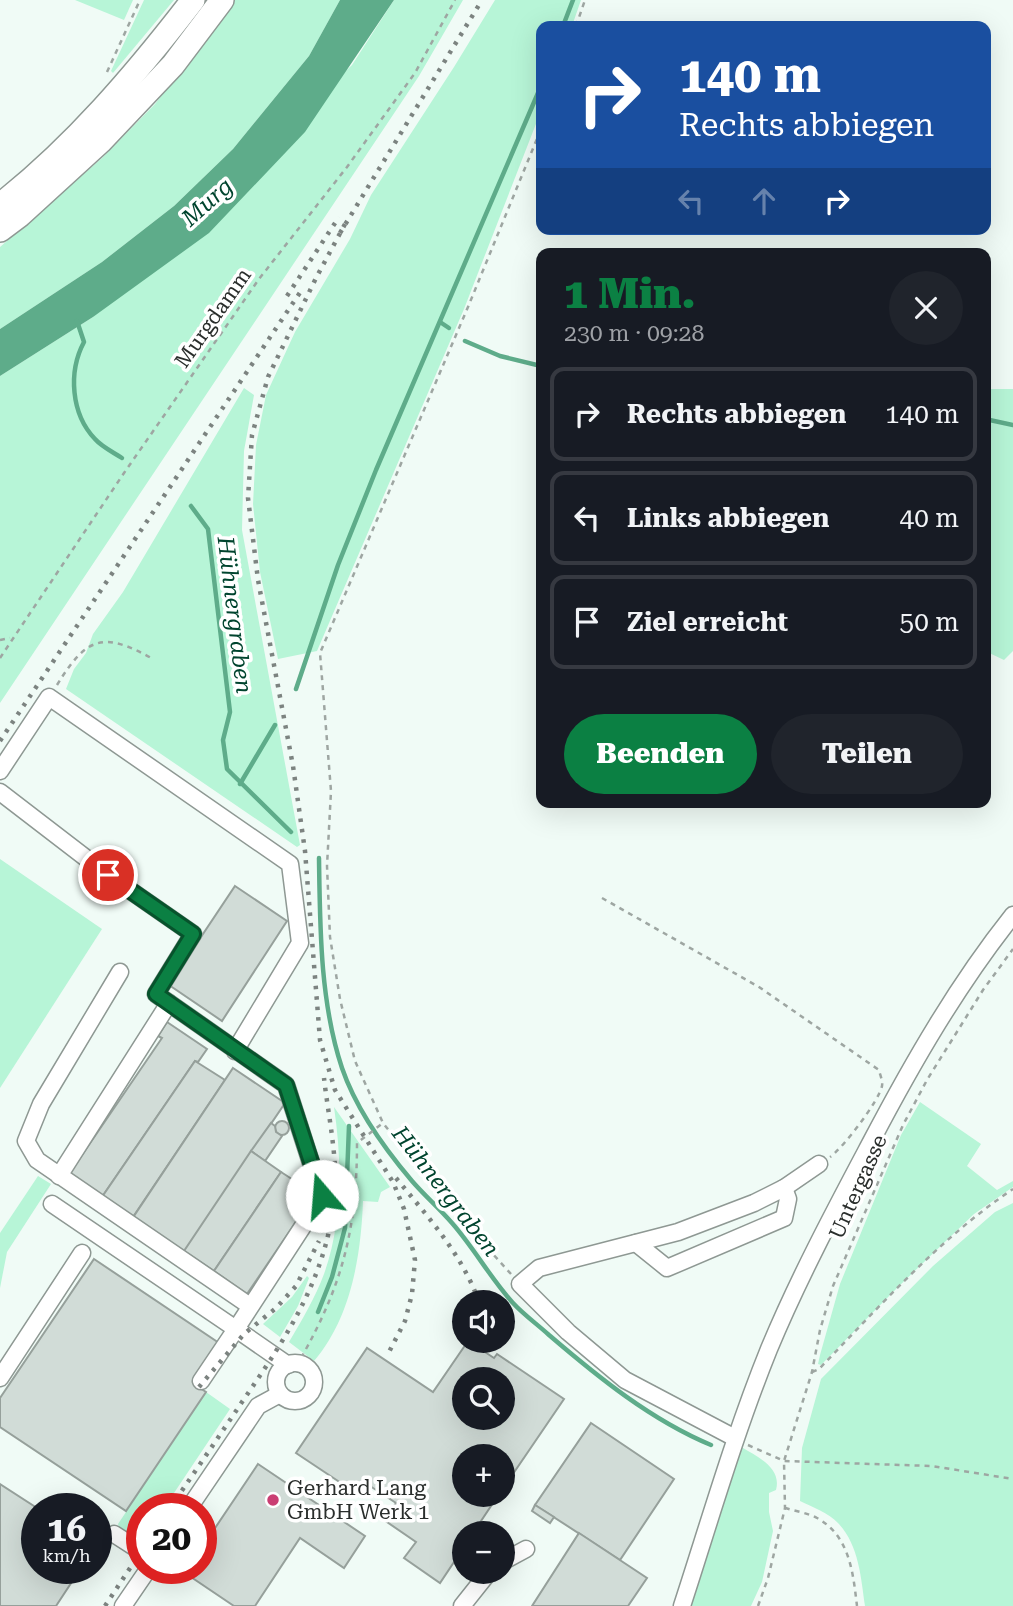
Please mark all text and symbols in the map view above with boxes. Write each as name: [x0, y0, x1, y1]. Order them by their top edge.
text: 140 m: [679, 47, 821, 104]
icon: right: [564, 49, 655, 140]
text: Rechts abbiegen: [679, 106, 934, 144]
water label: Murg: [176, 173, 238, 233]
icon: left: [672, 182, 710, 220]
icon: ahead: [745, 182, 783, 220]
icon: right: [818, 182, 856, 220]
street label: Murgdamm: [170, 264, 256, 372]
text: 1 Min.: [564, 269, 696, 318]
button: close: [889, 271, 963, 345]
text: 230 m · 09:28: [564, 320, 704, 347]
icon: right: [568, 395, 606, 433]
text: Rechts abbiegen: [627, 399, 846, 429]
text: 140 m: [885, 399, 959, 429]
icon: left: [568, 499, 606, 537]
text: Links abbiegen: [627, 503, 830, 533]
text: 40 m: [900, 503, 959, 533]
water label: Hühnergraben: [211, 534, 258, 695]
icon: arrive: [568, 603, 606, 641]
text: Ziel erreicht: [627, 607, 788, 637]
text: 50 m: [900, 607, 959, 637]
button: Beenden: [564, 714, 757, 794]
button: Teilen: [771, 714, 963, 794]
pin: [78, 845, 138, 905]
icon: arrive: [89, 856, 127, 894]
water label: Hühnergraben: [386, 1120, 505, 1262]
street label: Untergasse: [824, 1131, 892, 1243]
position arrow: [285, 1159, 359, 1233]
map controls: [452, 1290, 515, 1584]
button: sound: [452, 1290, 515, 1353]
button: search: [452, 1367, 515, 1430]
button: +: [452, 1444, 515, 1507]
place label: Gerhard Lang GmbH Werk 1: [287, 1476, 430, 1524]
marker: Gerhard Lang GmbH Werk 1: [265, 1492, 281, 1508]
speed limit sign: 20: [126, 1493, 217, 1584]
text: 16: [47, 1509, 86, 1550]
button: −: [452, 1521, 515, 1584]
text: km/h: [42, 1545, 91, 1566]

